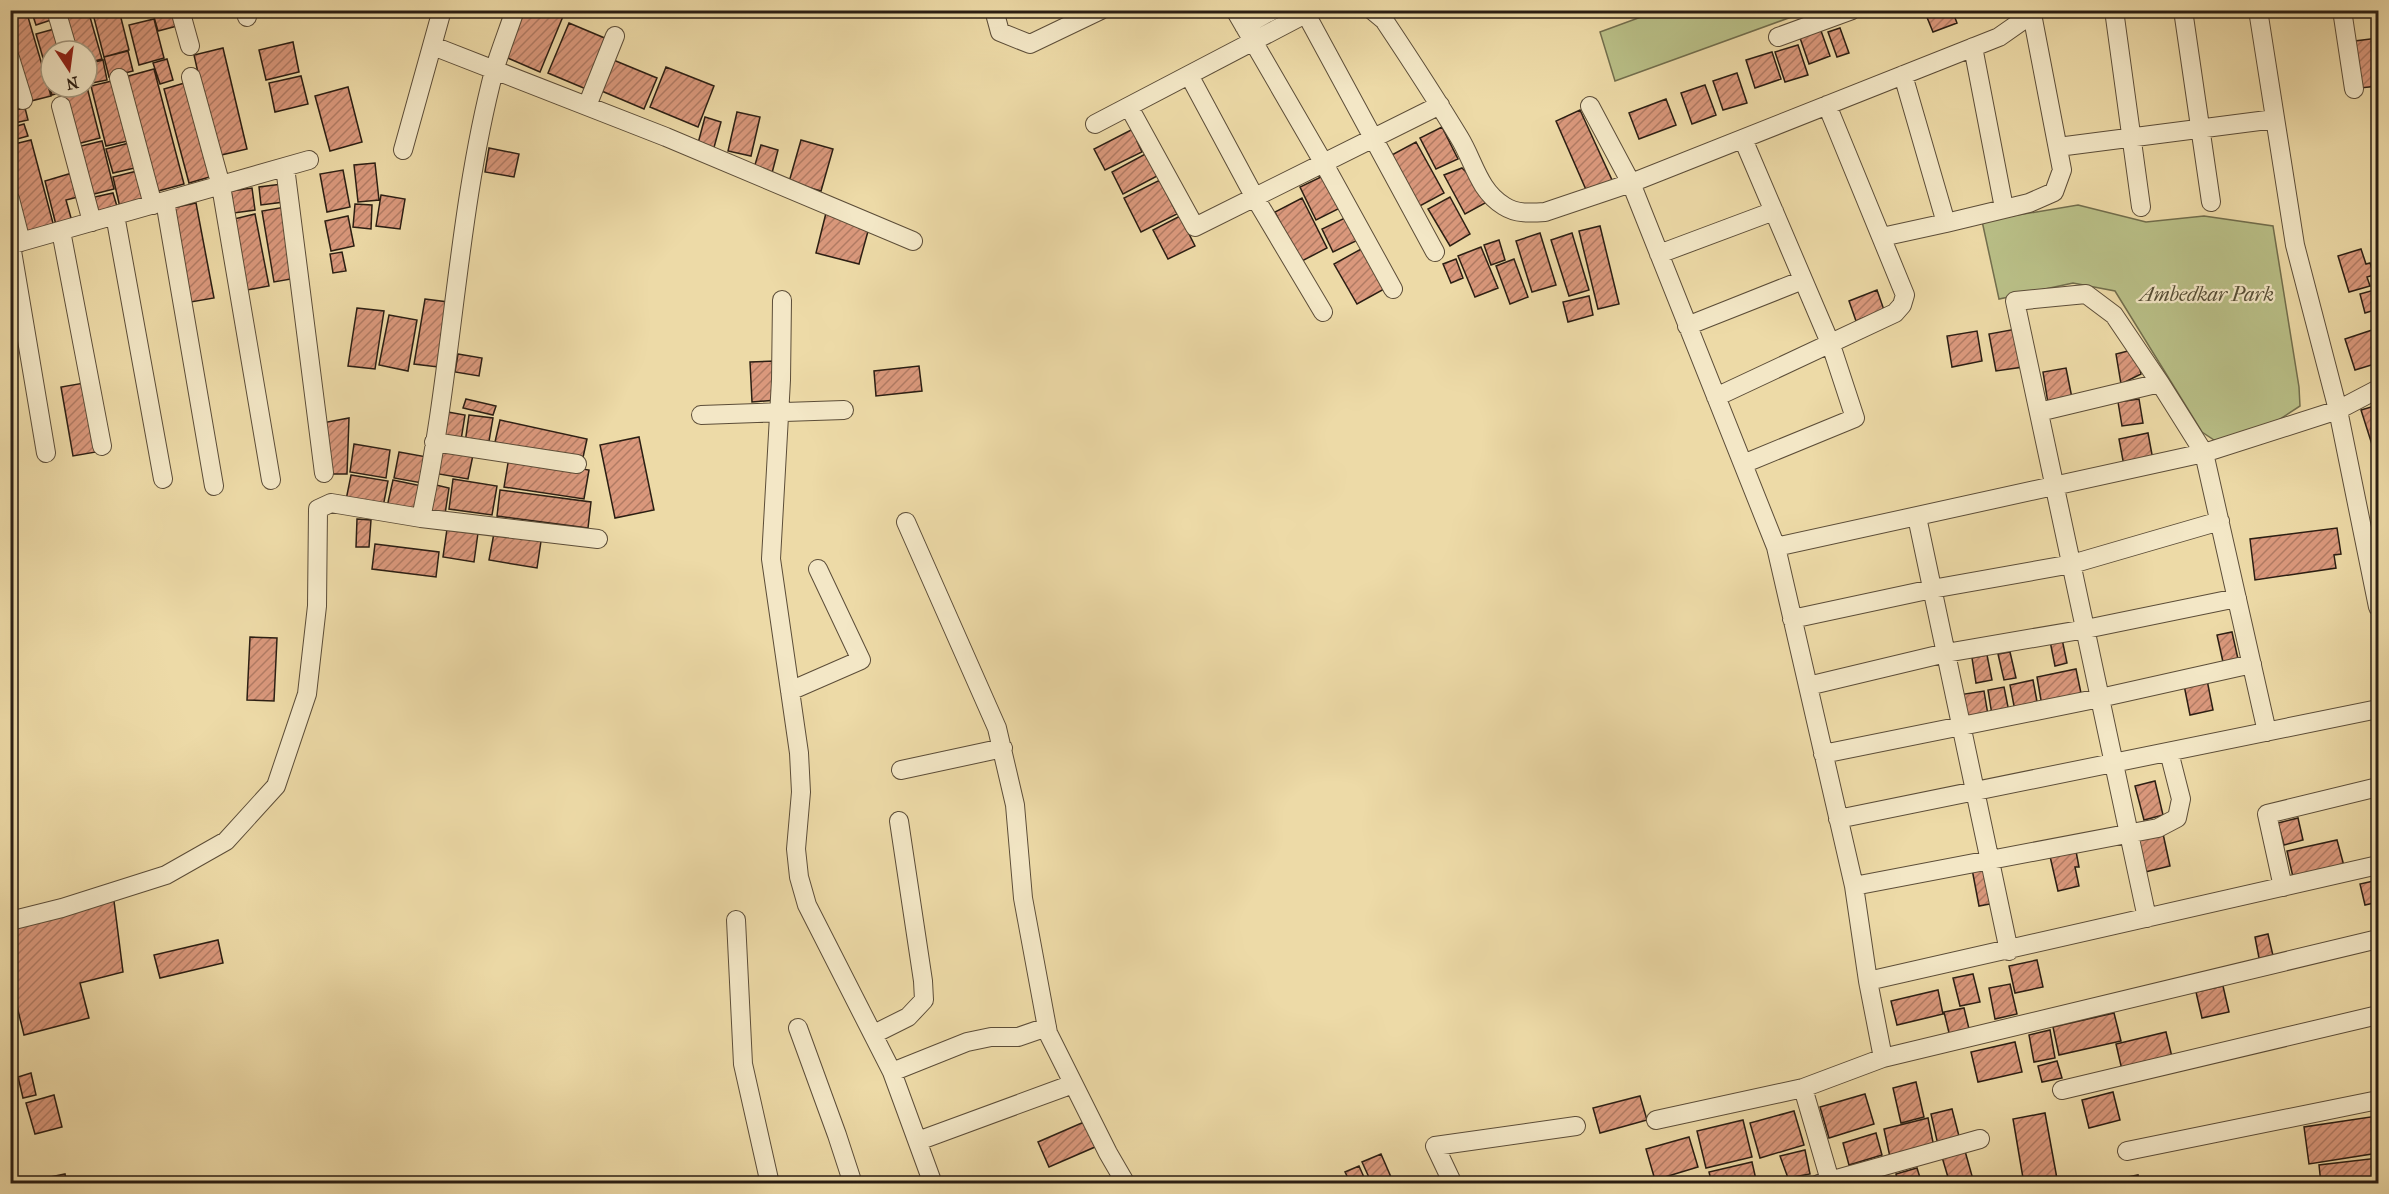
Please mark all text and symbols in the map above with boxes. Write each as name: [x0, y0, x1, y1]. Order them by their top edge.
north arrow: [39, 39, 99, 99]
text: N: [63, 73, 80, 94]
park label: Ambedkar Park: [2137, 283, 2274, 306]

